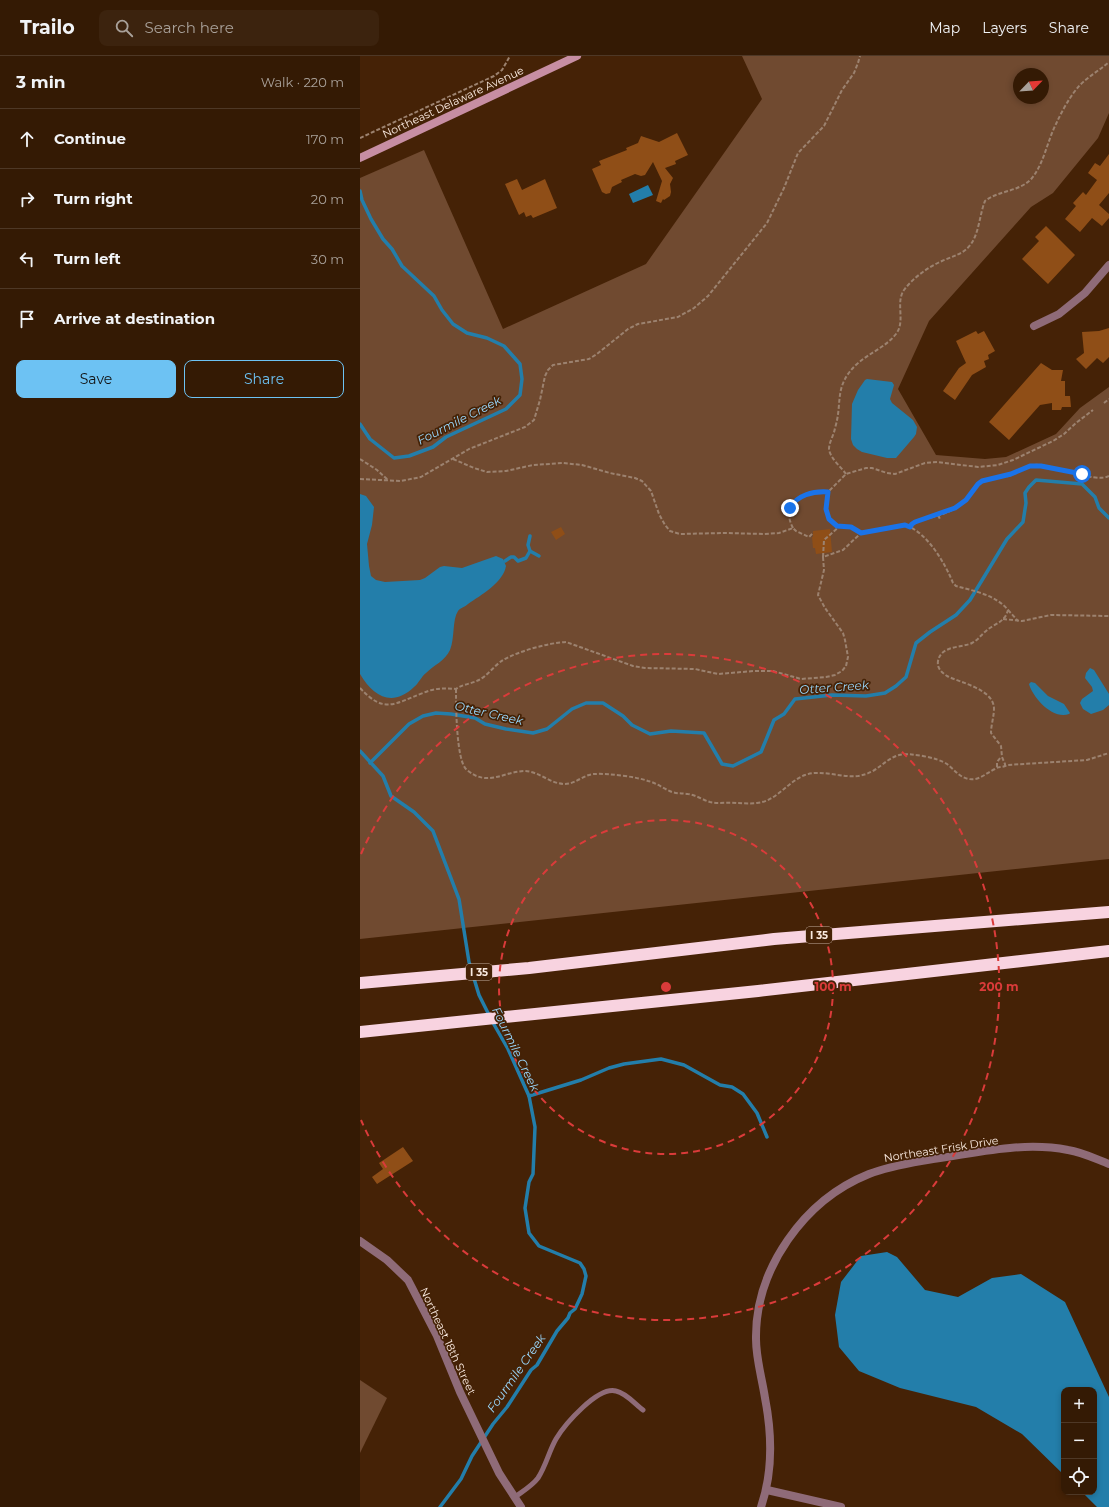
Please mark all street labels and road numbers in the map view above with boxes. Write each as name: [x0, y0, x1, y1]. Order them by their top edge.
street label: Northeast Delaware Avenue: [380, 63, 526, 141]
road number: I 35: [806, 927, 832, 943]
road number: I 35: [466, 964, 492, 980]
street label: Northeast Frisk Drive: [883, 1133, 1000, 1165]
street label: Northeast 18th Street: [417, 1285, 479, 1397]

